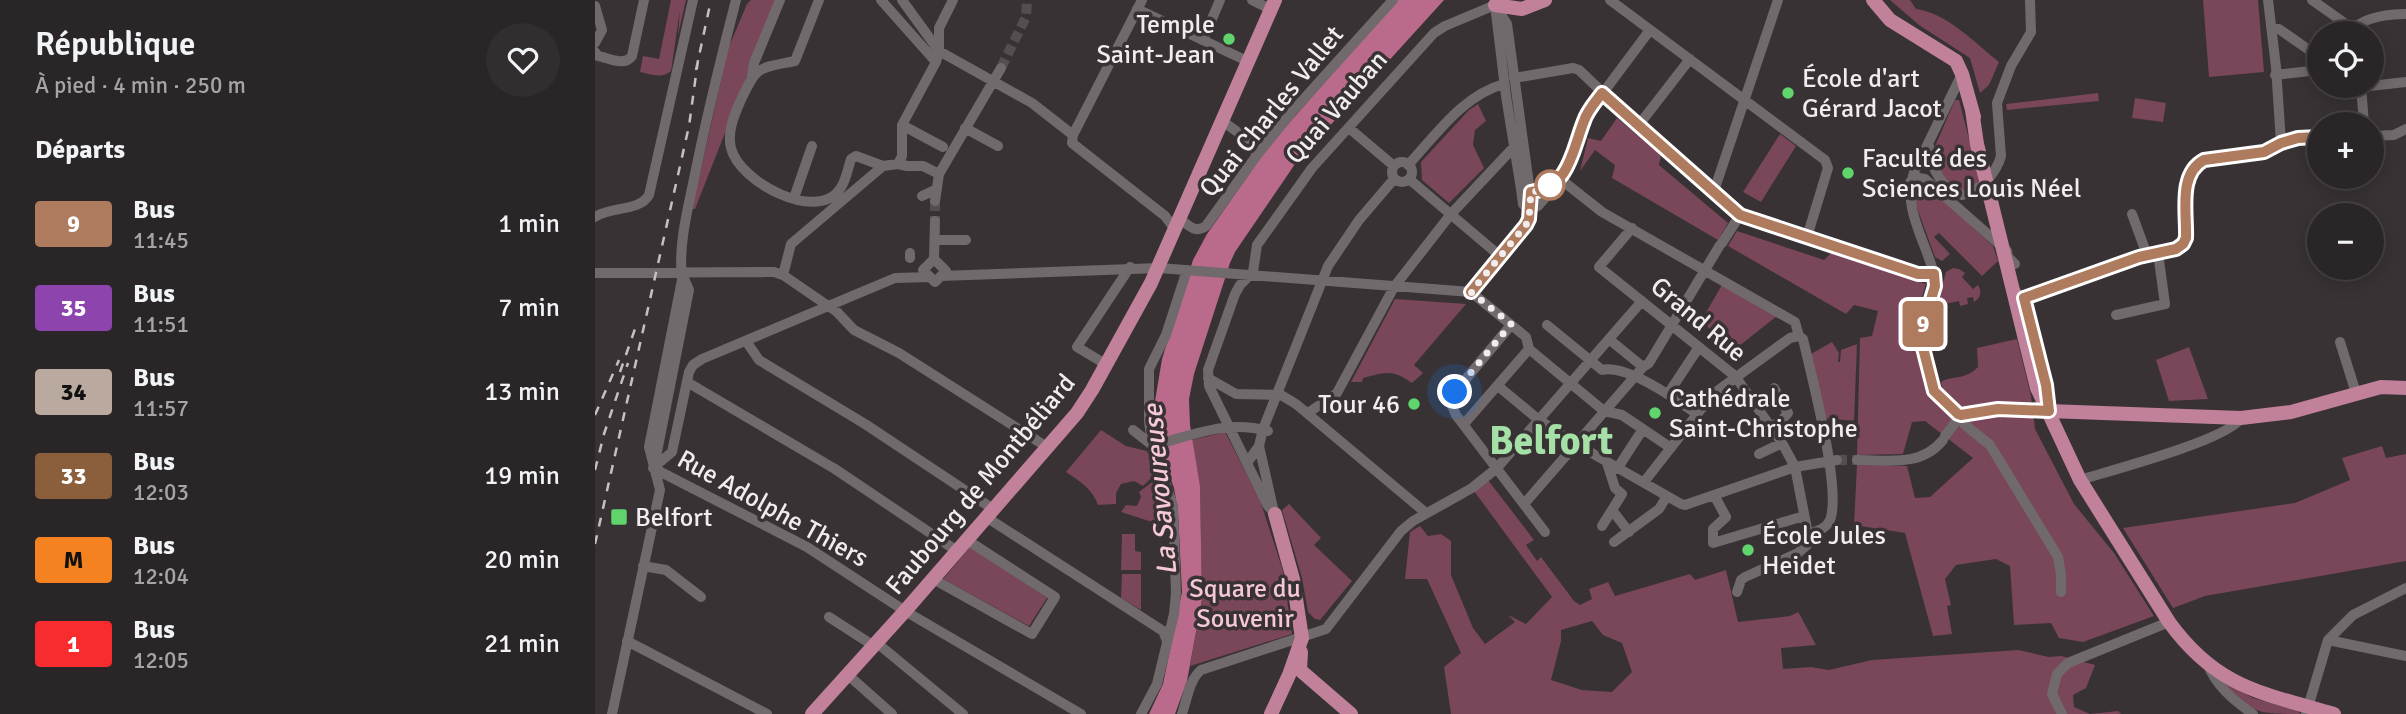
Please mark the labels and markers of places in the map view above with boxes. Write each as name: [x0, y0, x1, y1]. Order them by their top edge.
place label: Temple Saint-Jean: [1096, 9, 1215, 71]
marker: Temple Saint-Jean: [1221, 31, 1237, 47]
place label: École d'art Gérard Jacot: [1802, 63, 1942, 125]
marker: École d'art Gérard Jacot: [1780, 85, 1796, 101]
place label: Faculté des Sciences Louis Néel: [1862, 143, 2081, 205]
marker: Faculté des Sciences Louis Néel: [1840, 165, 1856, 181]
unlabelled marker: [1535, 170, 1565, 200]
place label: Cathédrale Saint-Christophe: [1669, 383, 1858, 445]
place label: Tour 46: [1318, 389, 1400, 421]
marker: Tour 46: [1406, 396, 1422, 412]
marker: Cathédrale Saint-Christophe: [1647, 405, 1663, 421]
place label: Belfort: [635, 502, 712, 534]
marker: Belfort: [609, 507, 629, 527]
place label: École Jules Heidet: [1762, 520, 1886, 582]
marker: École Jules Heidet: [1740, 542, 1756, 558]

